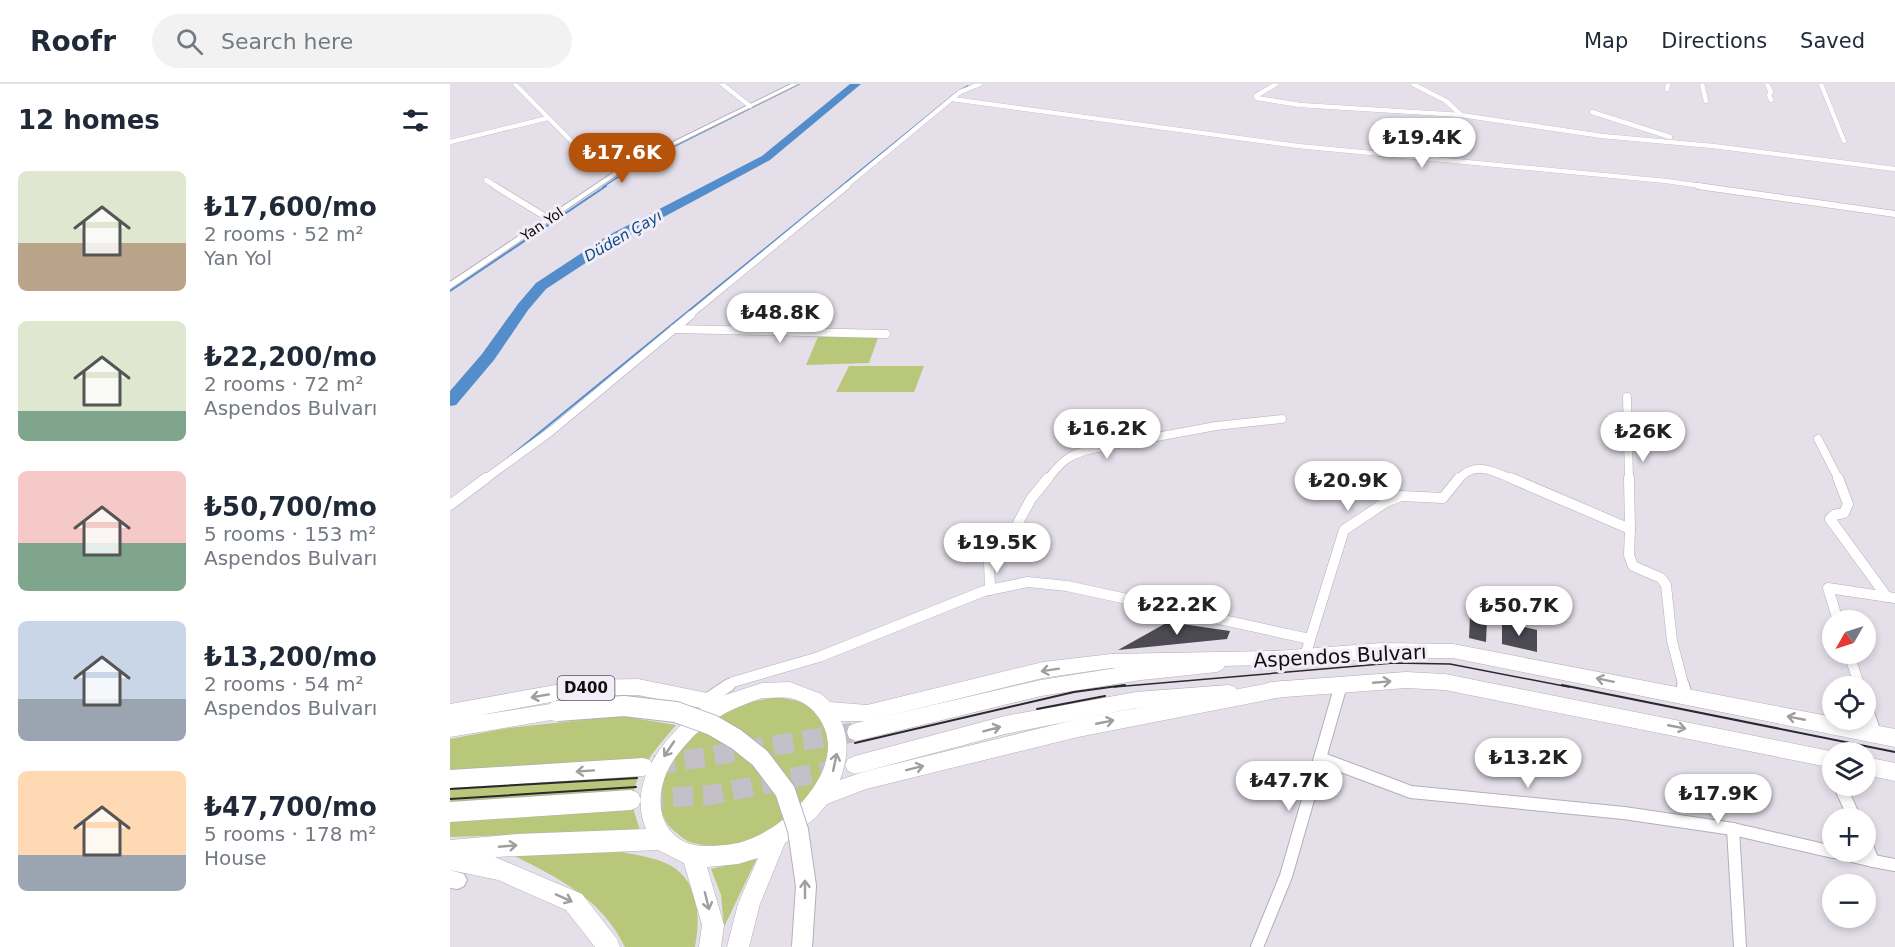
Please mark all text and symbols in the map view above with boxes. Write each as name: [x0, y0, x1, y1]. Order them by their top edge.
search box: [152, 14, 572, 68]
text: Roofr: [30, 25, 116, 58]
icon: search: [173, 25, 206, 58]
text: Search here: [221, 29, 353, 54]
text: Map: [1584, 29, 1628, 53]
text: Directions: [1661, 29, 1767, 53]
text: Saved: [1800, 29, 1865, 53]
icon: filters: [399, 104, 432, 137]
text: 12 homes: [18, 105, 160, 135]
pin: ₺19.4K: [1373, 118, 1471, 169]
text: ₺19.4K: [1383, 125, 1461, 149]
pin: ₺17.6K: [573, 133, 671, 184]
text: ₺17.6K: [583, 140, 661, 164]
text: ₺17,600/mo: [204, 192, 377, 222]
icon: home: [66, 195, 138, 267]
street label: Yan Yol: [517, 204, 566, 245]
water label: Düden Çayı: [581, 207, 665, 265]
text: 2 rooms · 52 m²: [204, 222, 364, 246]
text: Yan Yol: [204, 246, 272, 270]
pin: ₺48.8K: [731, 293, 829, 344]
text: ₺48.8K: [741, 300, 819, 324]
text: ₺22,200/mo: [204, 342, 377, 372]
icon: home: [66, 345, 138, 417]
text: 2 rooms · 72 m²: [204, 372, 364, 396]
text: Aspendos Bulvarı: [204, 396, 377, 420]
pin: ₺16.2K: [1058, 409, 1156, 460]
pin: ₺26K: [1607, 412, 1679, 463]
text: ₺16.2K: [1068, 416, 1146, 440]
text: ₺26K: [1614, 419, 1672, 443]
pin: ₺20.9K: [1299, 461, 1397, 512]
text: ₺20.9K: [1309, 468, 1387, 492]
text: ₺50,700/mo: [204, 492, 377, 522]
icon: home: [66, 495, 138, 567]
text: 5 rooms · 153 m²: [204, 522, 376, 546]
pin: ₺19.5K: [948, 523, 1046, 574]
text: ₺19.5K: [958, 530, 1036, 554]
text: Aspendos Bulvarı: [204, 546, 377, 570]
pin: ₺22.2K: [1128, 585, 1226, 636]
pin: ₺50.7K: [1470, 586, 1568, 637]
text: ₺22.2K: [1138, 592, 1216, 616]
text: ₺50.7K: [1480, 593, 1558, 617]
north arrow: [1822, 610, 1876, 664]
map controls: [1822, 610, 1876, 928]
street label: Aspendos Bulvarı: [1253, 639, 1427, 673]
text: ₺13,200/mo: [204, 642, 377, 672]
icon: home: [66, 645, 138, 717]
one-way arrow: [1041, 664, 1060, 675]
text: 2 rooms · 54 m²: [204, 672, 364, 696]
one-way arrow: [1596, 674, 1616, 685]
road number: D400: [558, 676, 614, 700]
one-way arrow: [1371, 676, 1391, 687]
button: locate: [1822, 676, 1876, 730]
one-way arrow: [531, 690, 551, 701]
text: Aspendos Bulvarı: [204, 696, 377, 720]
one-way arrow: [1787, 712, 1807, 723]
one-way arrow: [1095, 717, 1114, 728]
one-way arrow: [983, 722, 1002, 734]
one-way arrow: [1667, 722, 1687, 733]
pin: ₺13.2K: [1479, 738, 1577, 789]
one-way arrow: [663, 740, 675, 757]
button: layers: [1822, 742, 1876, 796]
text: ₺13.2K: [1489, 745, 1567, 769]
one-way arrow: [829, 753, 841, 772]
one-way arrow: [906, 761, 925, 773]
pin: ₺47.7K: [1240, 761, 1338, 812]
one-way arrow: [575, 765, 595, 776]
text: ₺47.7K: [1250, 768, 1328, 792]
pin: ₺17.9K: [1669, 774, 1767, 825]
text: ₺17.9K: [1679, 781, 1757, 805]
text: ₺47,700/mo: [204, 792, 377, 822]
icon: home: [66, 795, 138, 867]
button: +: [1822, 808, 1876, 862]
text: 5 rooms · 178 m²: [204, 822, 376, 846]
one-way arrow: [498, 840, 518, 851]
text: House: [204, 846, 267, 870]
button: −: [1822, 874, 1876, 928]
one-way arrow: [799, 879, 811, 899]
one-way arrow: [702, 891, 714, 910]
one-way arrow: [555, 893, 573, 904]

